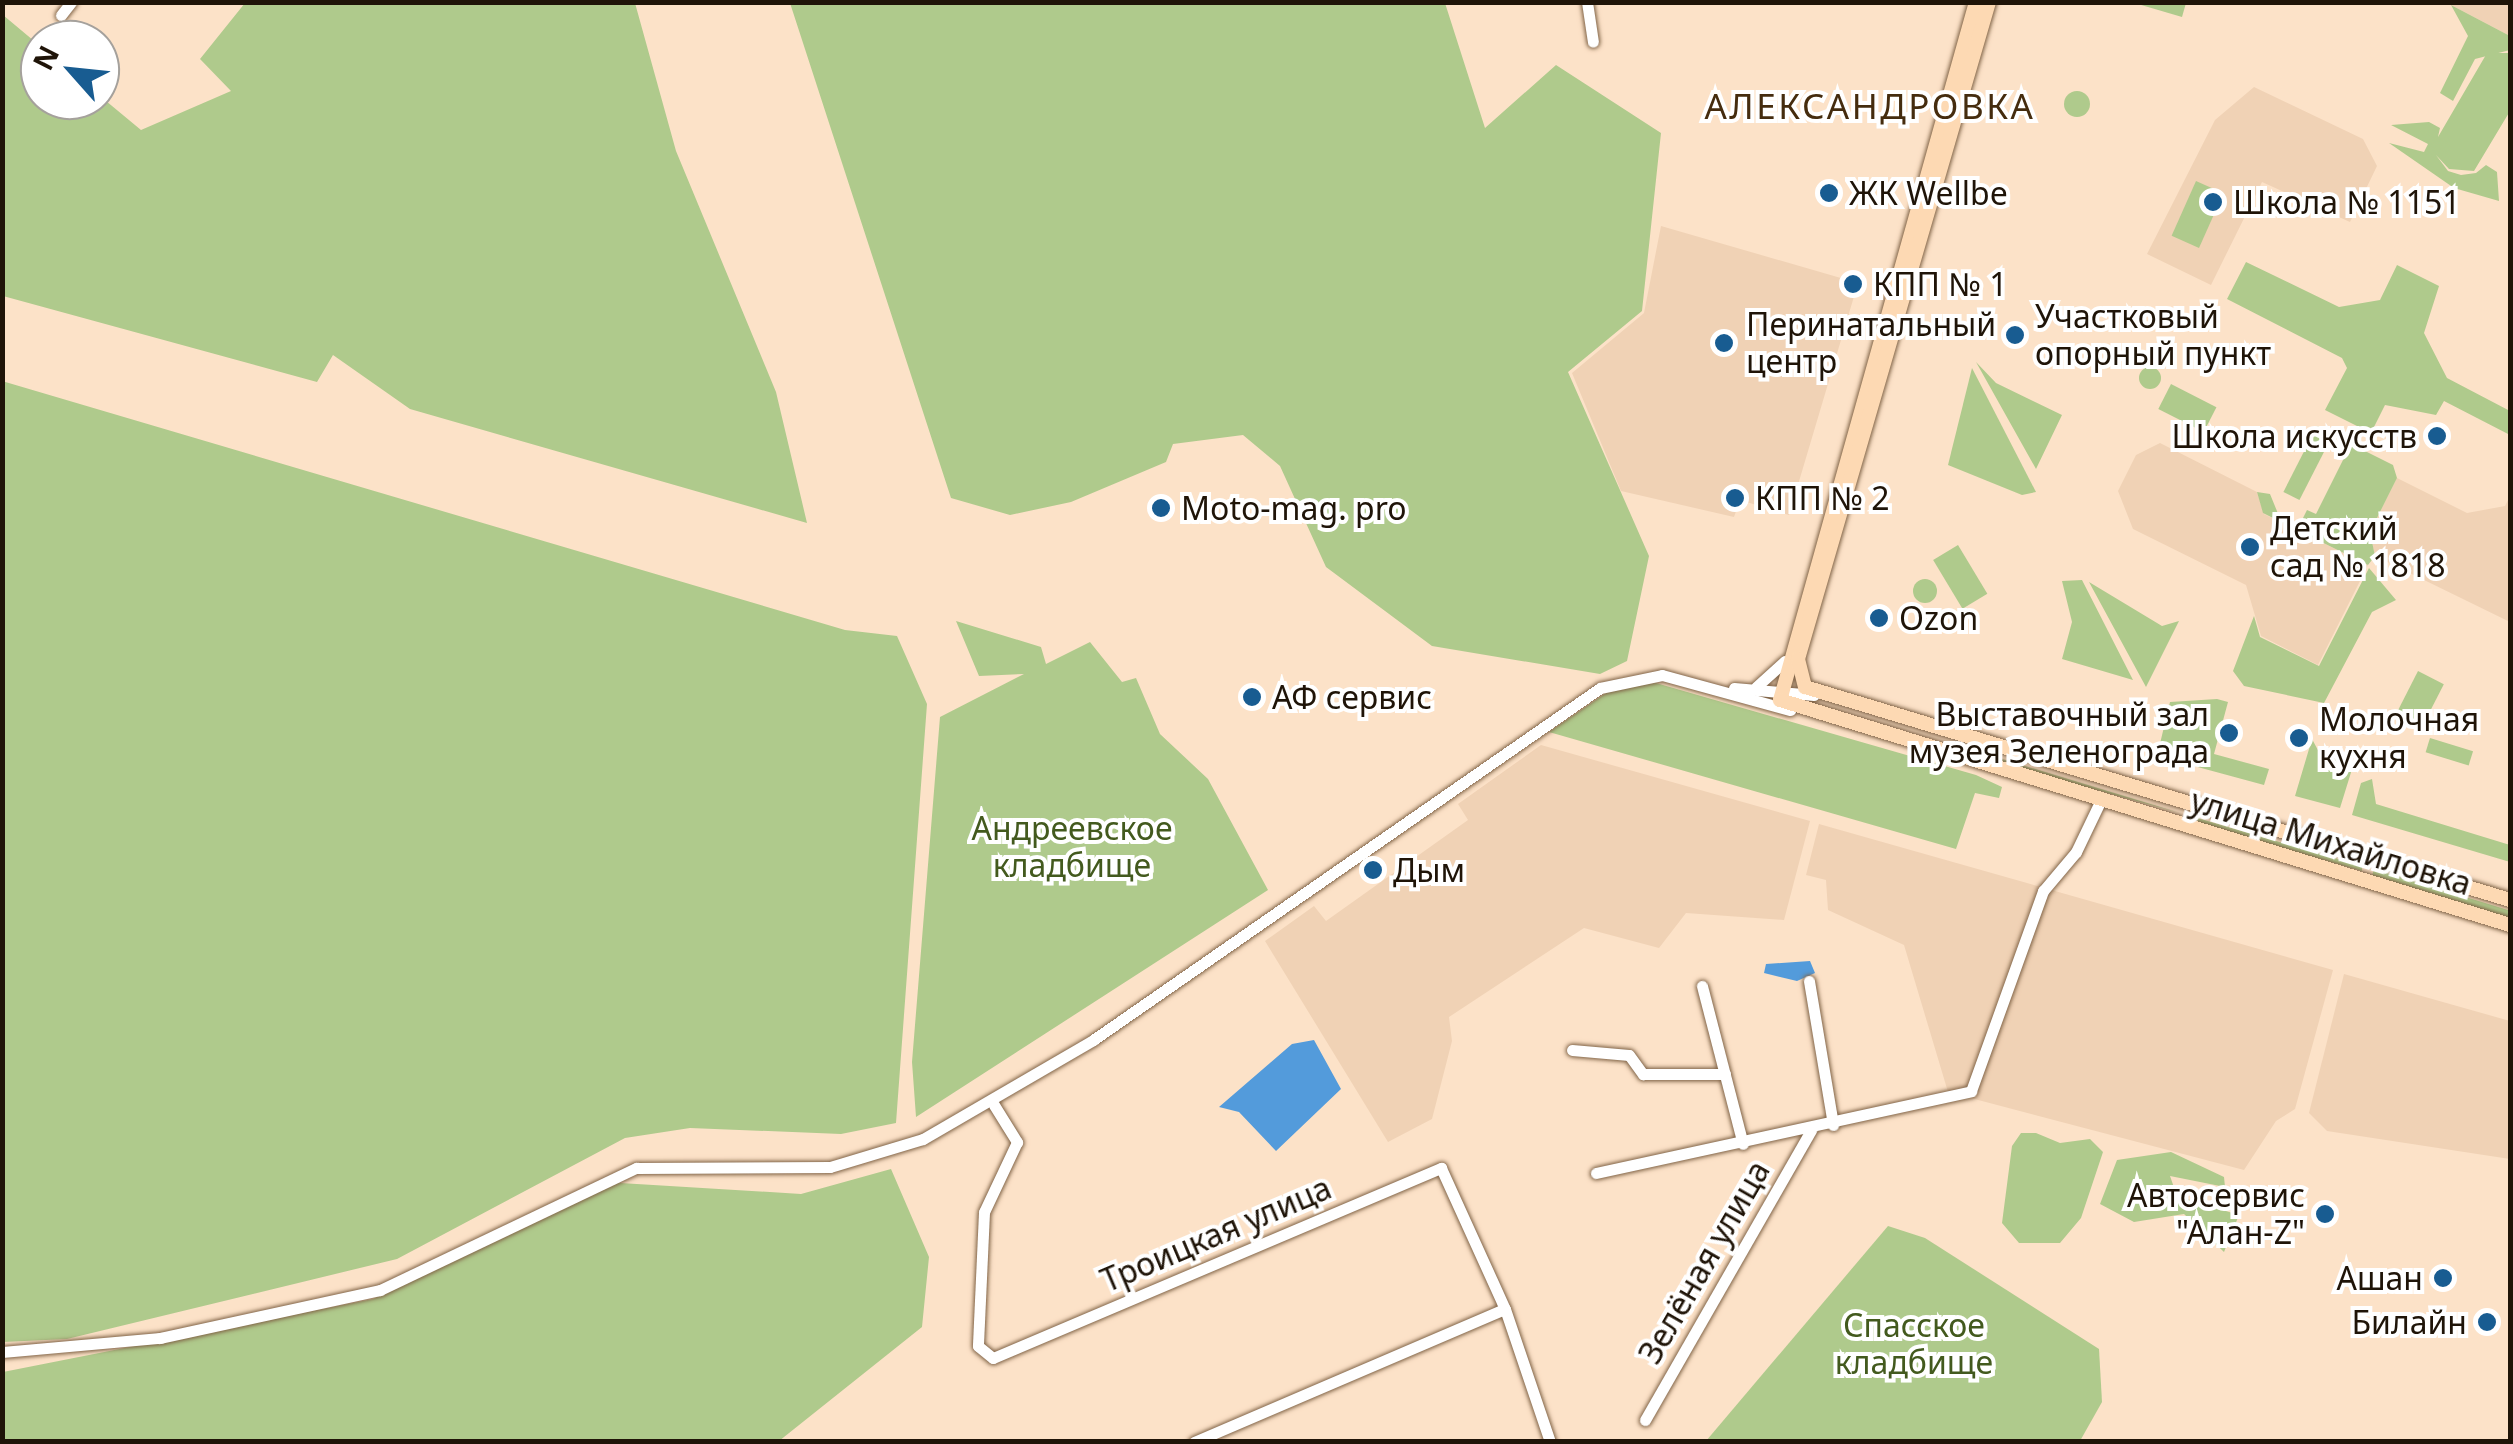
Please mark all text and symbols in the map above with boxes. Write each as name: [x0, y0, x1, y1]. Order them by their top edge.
north arrow: [20, 20, 120, 120]
text: N: [23, 39, 67, 76]
district label: АЛЕКСАНДРОВКА: [1705, 85, 2035, 127]
place label: ЖК Wellbe: [1849, 174, 2008, 212]
marker: ЖК Wellbe: [1818, 182, 1840, 204]
place label: Школа № 1151: [2233, 183, 2461, 221]
marker: Школа № 1151: [2202, 191, 2224, 213]
place label: КПП № 1: [1873, 265, 2007, 303]
marker: КПП № 1: [1842, 273, 1864, 295]
place label: Участковый опорный пункт: [2035, 298, 2271, 373]
place label: Перинатальный центр: [1746, 306, 1996, 381]
marker: Участковый опорный пункт: [2004, 324, 2026, 346]
marker: Перинатальный центр: [1711, 330, 1737, 356]
place label: Школа искусств: [2171, 417, 2417, 455]
marker: Школа искусств: [2426, 425, 2448, 447]
place label: КПП № 2: [1755, 479, 1889, 517]
marker: КПП № 2: [1724, 487, 1746, 509]
place label: Moto-mag. pro: [1181, 489, 1407, 527]
marker: Moto-mag. pro: [1150, 497, 1172, 519]
place label: Детский сад № 1818: [2270, 510, 2445, 585]
marker: Детский сад № 1818: [2239, 536, 2261, 558]
place label: Ozon: [1899, 599, 1978, 637]
marker: Ozon: [1868, 607, 1890, 629]
place label: АФ сервис: [1272, 678, 1432, 716]
marker: АФ сервис: [1241, 686, 1263, 708]
place label: Выставочный зал музея Зеленограда: [1909, 696, 2209, 771]
place label: Молочная кухня: [2319, 701, 2479, 776]
marker: Выставочный зал музея Зеленограда: [2218, 722, 2240, 744]
marker: Молочная кухня: [2288, 727, 2310, 749]
street label: улица Михайловка: [2186, 781, 2476, 903]
park label: Андреевское кладбище: [971, 810, 1173, 885]
place label: Дым: [1393, 851, 1465, 889]
marker: Дым: [1362, 859, 1384, 881]
street label: Зелёная улица: [1631, 1154, 1777, 1370]
street label: Троицкая улица: [1095, 1168, 1337, 1300]
place label: Автосервис "Алан-Z": [2127, 1177, 2305, 1252]
marker: Автосервис "Алан-Z": [2314, 1203, 2336, 1225]
place label: Ашан: [2337, 1259, 2423, 1297]
marker: Ашан: [2432, 1267, 2454, 1289]
place label: Билайн: [2351, 1303, 2467, 1341]
park label: Спасское кладбище: [1835, 1307, 1993, 1382]
marker: Билайн: [2476, 1311, 2498, 1333]

